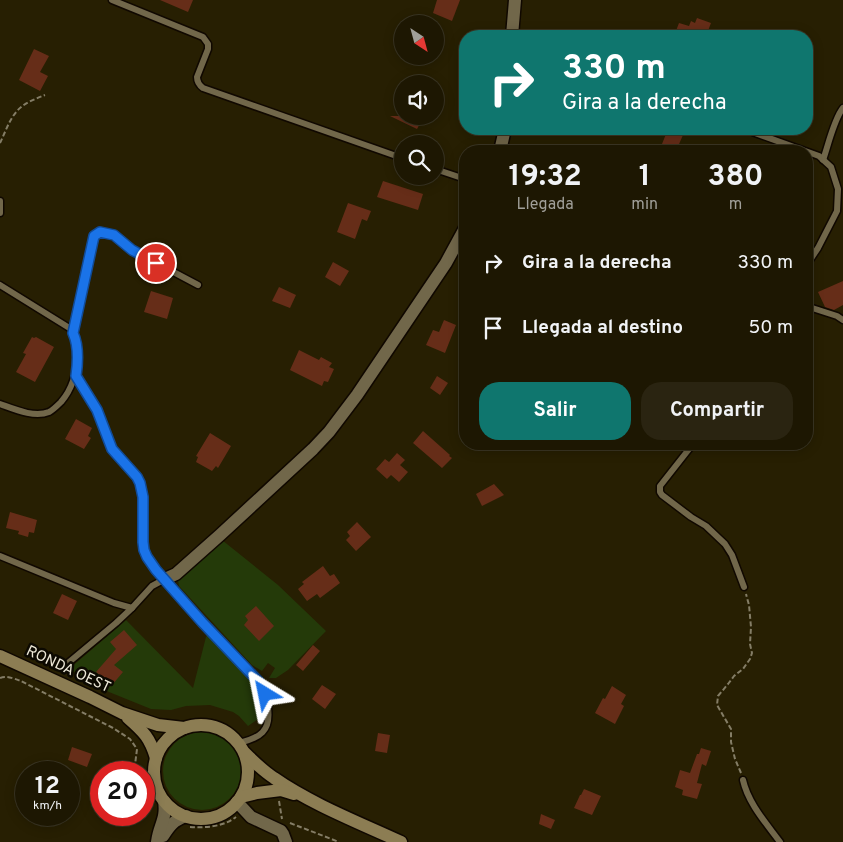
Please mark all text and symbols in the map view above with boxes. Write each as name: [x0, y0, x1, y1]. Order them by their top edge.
north arrow: [394, 15, 444, 65]
map controls: [394, 15, 444, 185]
text: 330 m: [562, 47, 666, 91]
icon: right: [479, 50, 544, 115]
button: sound: [394, 75, 444, 125]
text: Gira a la derecha: [562, 90, 727, 117]
button: search: [394, 135, 444, 185]
text: 19:32: [508, 159, 582, 196]
text: 1: [639, 159, 651, 196]
text: 380: [707, 159, 764, 196]
text: Llegada: [517, 195, 574, 215]
text: min: [631, 195, 658, 215]
text: m: [729, 195, 742, 215]
pin: [135, 242, 177, 284]
icon: arrive: [142, 249, 170, 277]
icon: right: [479, 249, 507, 277]
text: Gira a la derecha: [522, 251, 672, 275]
text: 330 m: [738, 251, 793, 275]
icon: arrive: [479, 314, 507, 342]
text: Llegada al destino: [522, 316, 683, 340]
text: 50 m: [748, 316, 793, 340]
button: Salir: [479, 382, 631, 440]
button: Compartir: [641, 382, 793, 440]
street label: RONDA OEST: [23, 642, 113, 698]
position arrow: [238, 667, 290, 719]
speed limit sign: 20: [90, 761, 155, 826]
text: 12: [35, 771, 60, 803]
text: km/h: [33, 798, 62, 814]

